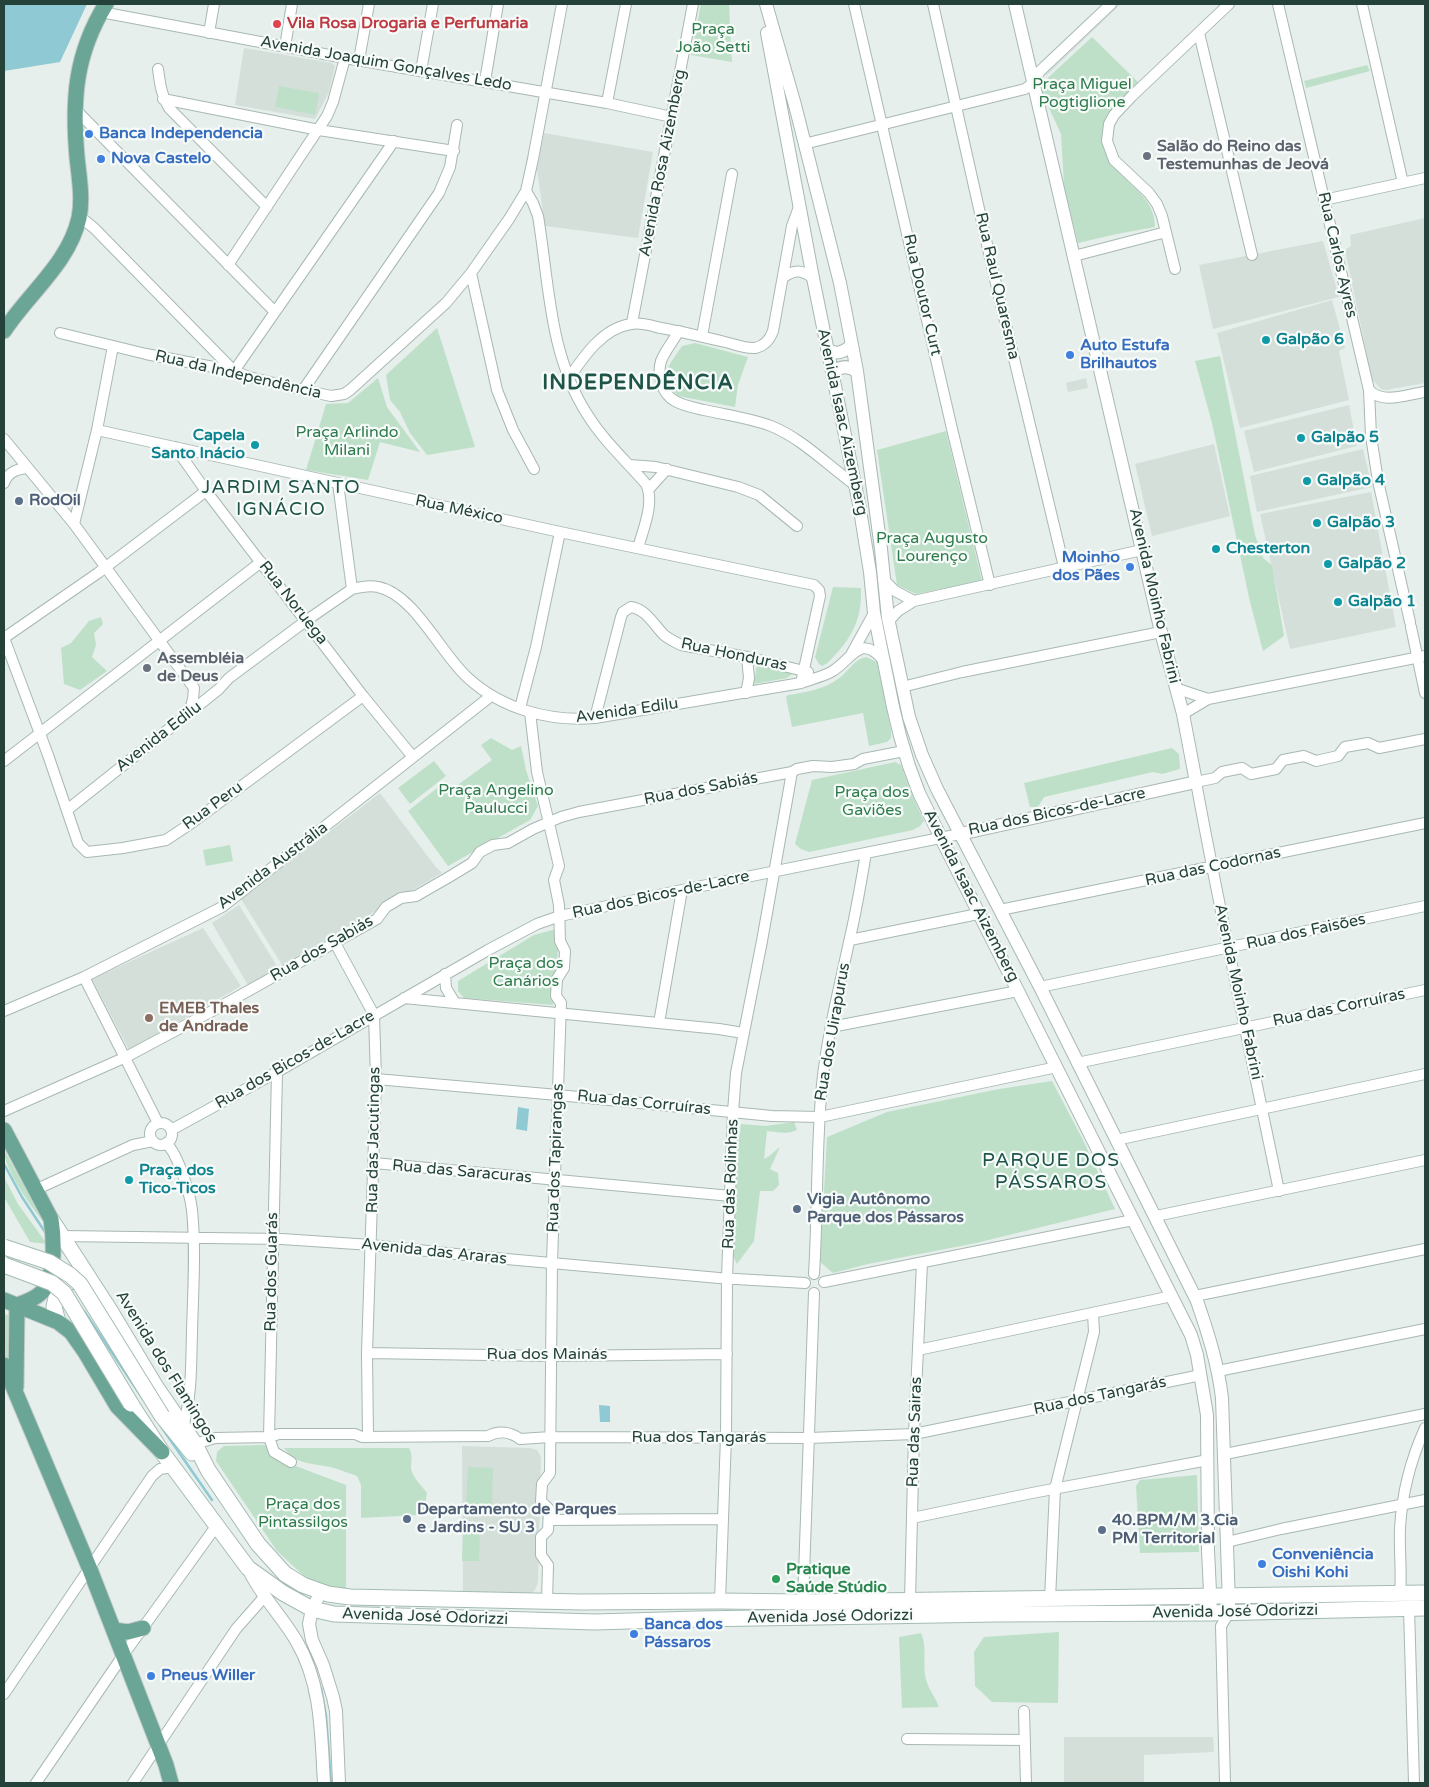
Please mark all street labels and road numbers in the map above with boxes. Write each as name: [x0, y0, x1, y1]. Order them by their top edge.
street label: Avenida Joaquim Gonçalves Ledo: [259, 32, 513, 96]
street label: Avenida Rosa Aizemberg: [635, 68, 691, 258]
street label: Rua Carlos Ayres: [1313, 190, 1361, 320]
street label: Rua Raul Quaresma: [971, 211, 1023, 361]
street label: Rua Doutor Curt: [899, 232, 945, 358]
street label: Avenida Isaac Aizemberg: [813, 327, 871, 517]
street label: Rua da Independência: [153, 347, 323, 403]
street label: Rua México: [413, 491, 505, 529]
street label: Avenida Moinho Fabrini: [1124, 506, 1184, 686]
street label: Rua Noruega: [254, 557, 332, 649]
street label: Rua Honduras: [679, 634, 789, 676]
street label: Avenida Edilu: [574, 694, 680, 728]
street label: Avenida Edilu: [112, 698, 206, 776]
street label: Rua dos Sabiás: [642, 769, 760, 809]
street label: Rua Peru: [179, 778, 247, 834]
street label: Rua dos Bicos-de-Lacre: [967, 784, 1147, 840]
street label: Avenida Isaac Aizemberg: [919, 806, 1023, 986]
street label: Avenida Austrália: [214, 818, 332, 914]
street label: Rua das Codornas: [1143, 843, 1283, 891]
street label: Rua dos Bicos-de-Lacre: [571, 867, 751, 923]
street label: Avenida Moinho Fabrini: [1210, 902, 1266, 1082]
street label: Rua dos Faisões: [1245, 910, 1367, 954]
street label: Rua dos Sabiás: [267, 912, 377, 986]
street label: Rua dos Uirapurus: [811, 961, 855, 1103]
street label: Rua das Corruíras: [1271, 985, 1407, 1031]
street label: Rua dos Bicos-de-Lacre: [212, 1007, 378, 1113]
street label: Rua das Jacutingas: [363, 1067, 385, 1213]
street label: Rua dos Tapirangas: [544, 1083, 568, 1233]
street label: Rua das Corruíras: [576, 1086, 712, 1120]
street label: Rua das Rolinhas: [719, 1118, 743, 1250]
street label: Rua das Saracuras: [391, 1156, 533, 1188]
street label: Rua dos Guarás: [261, 1212, 283, 1332]
street label: Avenida das Araras: [360, 1235, 508, 1269]
street label: Avenida dos Flamingos: [111, 1287, 221, 1447]
street label: Rua dos Mainás: [487, 1345, 607, 1365]
street label: Rua dos Tangarás: [1032, 1373, 1168, 1419]
street label: Rua das Sairas: [903, 1376, 927, 1488]
street label: Rua dos Tangarás: [631, 1428, 767, 1448]
street label: Avenida José Odorizzi: [1152, 1601, 1318, 1623]
street label: Avenida José Odorizzi: [342, 1605, 508, 1629]
street label: Avenida José Odorizzi: [747, 1606, 913, 1628]

